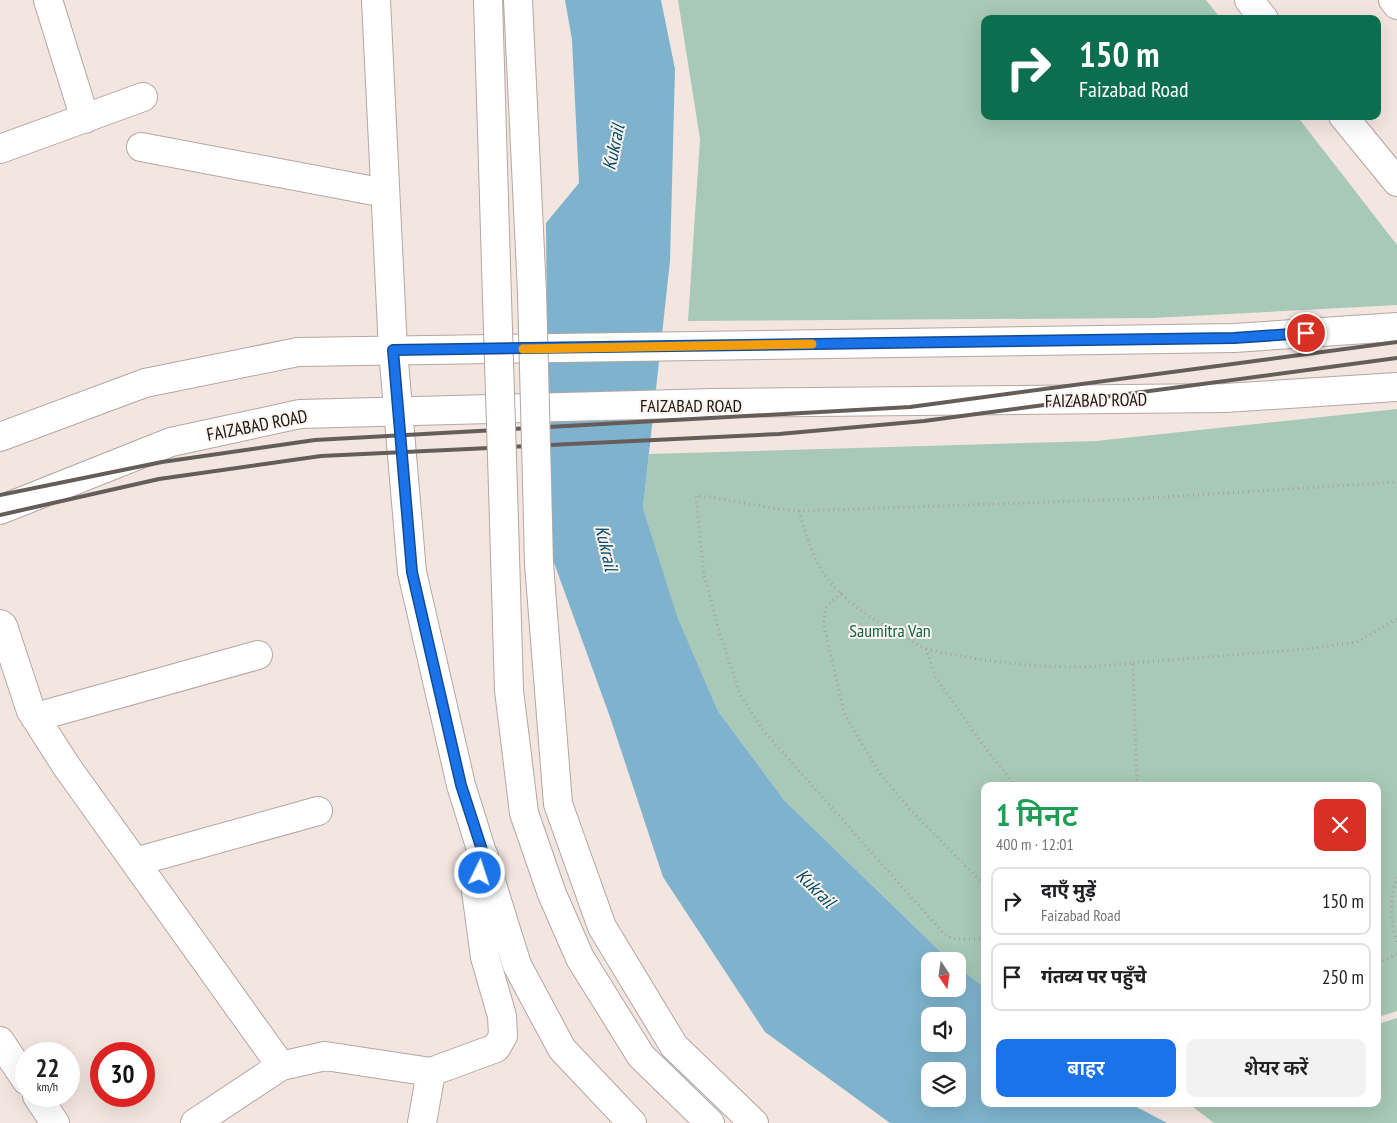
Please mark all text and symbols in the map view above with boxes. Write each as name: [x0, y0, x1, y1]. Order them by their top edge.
text: 150 m: [1079, 31, 1160, 77]
icon: right: [996, 35, 1061, 100]
text: Faizabad Road: [1079, 75, 1188, 103]
water label: Kukrail: [596, 121, 630, 172]
pin: [1285, 312, 1327, 354]
icon: arrive: [1292, 319, 1320, 347]
street label: FAIZABAD ROAD: [1045, 388, 1147, 412]
street label: FAIZABAD ROAD: [640, 394, 742, 417]
street label: FAIZABAD ROAD: [205, 404, 309, 446]
water label: Kukrail: [590, 523, 624, 575]
park label: Saumitra Van: [849, 619, 931, 642]
text: 1 मिनट: [996, 795, 1077, 834]
button: close: [1314, 799, 1366, 851]
text: 400 m · 12:01: [996, 834, 1074, 854]
position arrow: [453, 846, 505, 898]
water label: Kukrail: [791, 863, 842, 914]
text: दाएँ मुड़ें: [1041, 878, 1096, 902]
icon: right: [998, 887, 1026, 915]
text: 150 m: [1322, 889, 1364, 913]
text: Faizabad Road: [1041, 905, 1121, 925]
north arrow: [921, 952, 966, 998]
map controls: [921, 952, 966, 1107]
icon: arrive: [998, 963, 1026, 991]
text: गंतव्य पर पहुँचे: [1041, 964, 1146, 988]
text: 250 m: [1322, 965, 1364, 989]
button: sound: [921, 1007, 966, 1052]
button: बाहर: [996, 1039, 1176, 1097]
button: शेयर करें: [1186, 1039, 1366, 1097]
speed limit sign: 30: [90, 1042, 155, 1107]
text: 22: [36, 1052, 59, 1084]
button: layers: [921, 1062, 966, 1107]
text: km/h: [37, 1079, 58, 1094]

